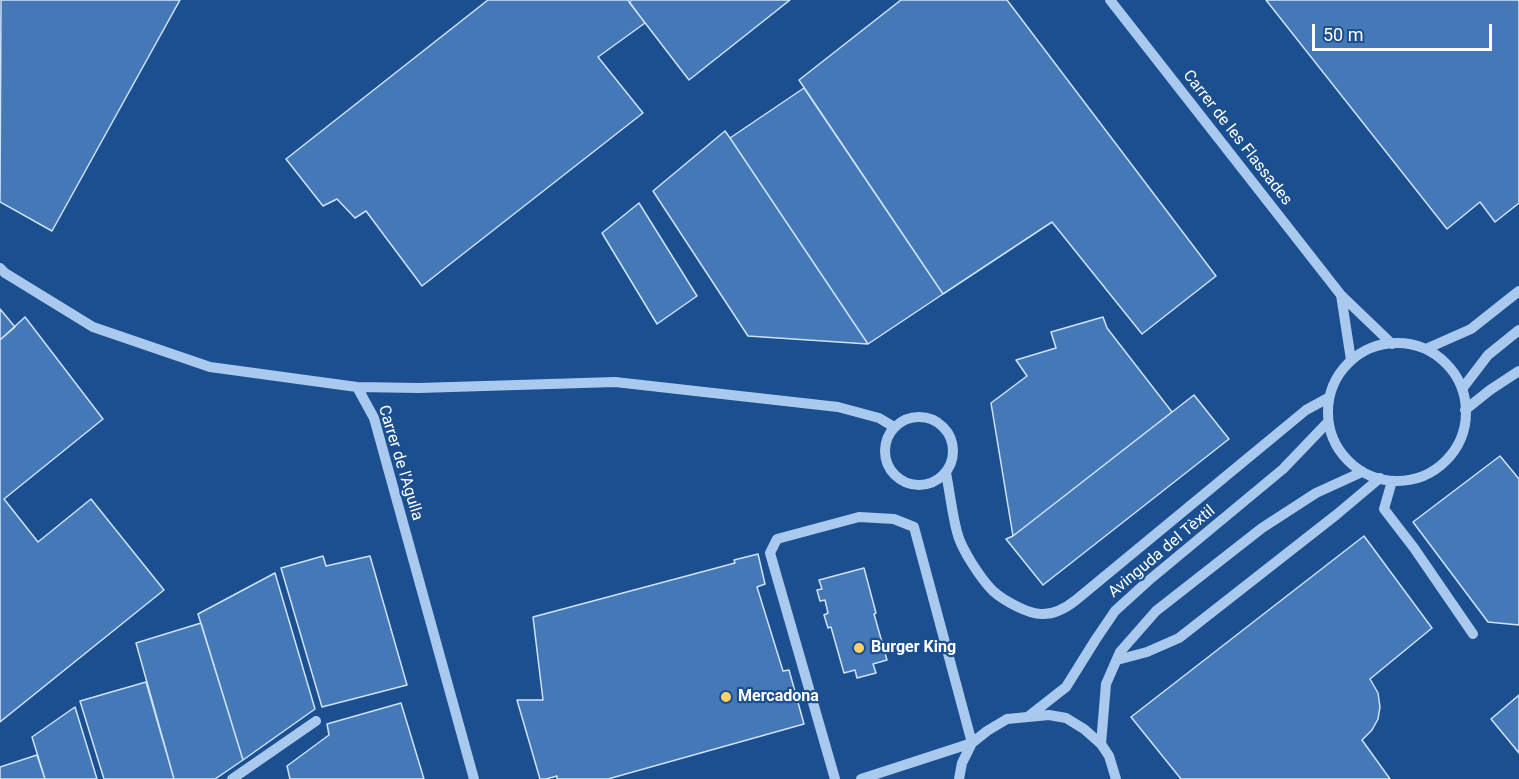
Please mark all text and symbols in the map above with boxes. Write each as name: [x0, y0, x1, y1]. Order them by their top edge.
scale bar: [1315, 12, 1495, 50]
text: 50 m: [1323, 24, 1363, 45]
street label: Carrer de les Flassades: [1178, 67, 1296, 209]
street label: Carrer de l'Agulla: [373, 403, 427, 523]
street label: Avinguda del Tèxtil: [1105, 502, 1219, 602]
place label: Burger King: [871, 638, 956, 658]
marker: Burger King: [852, 641, 866, 655]
place label: Mercadona: [738, 687, 819, 707]
marker: Mercadona: [719, 690, 733, 704]

